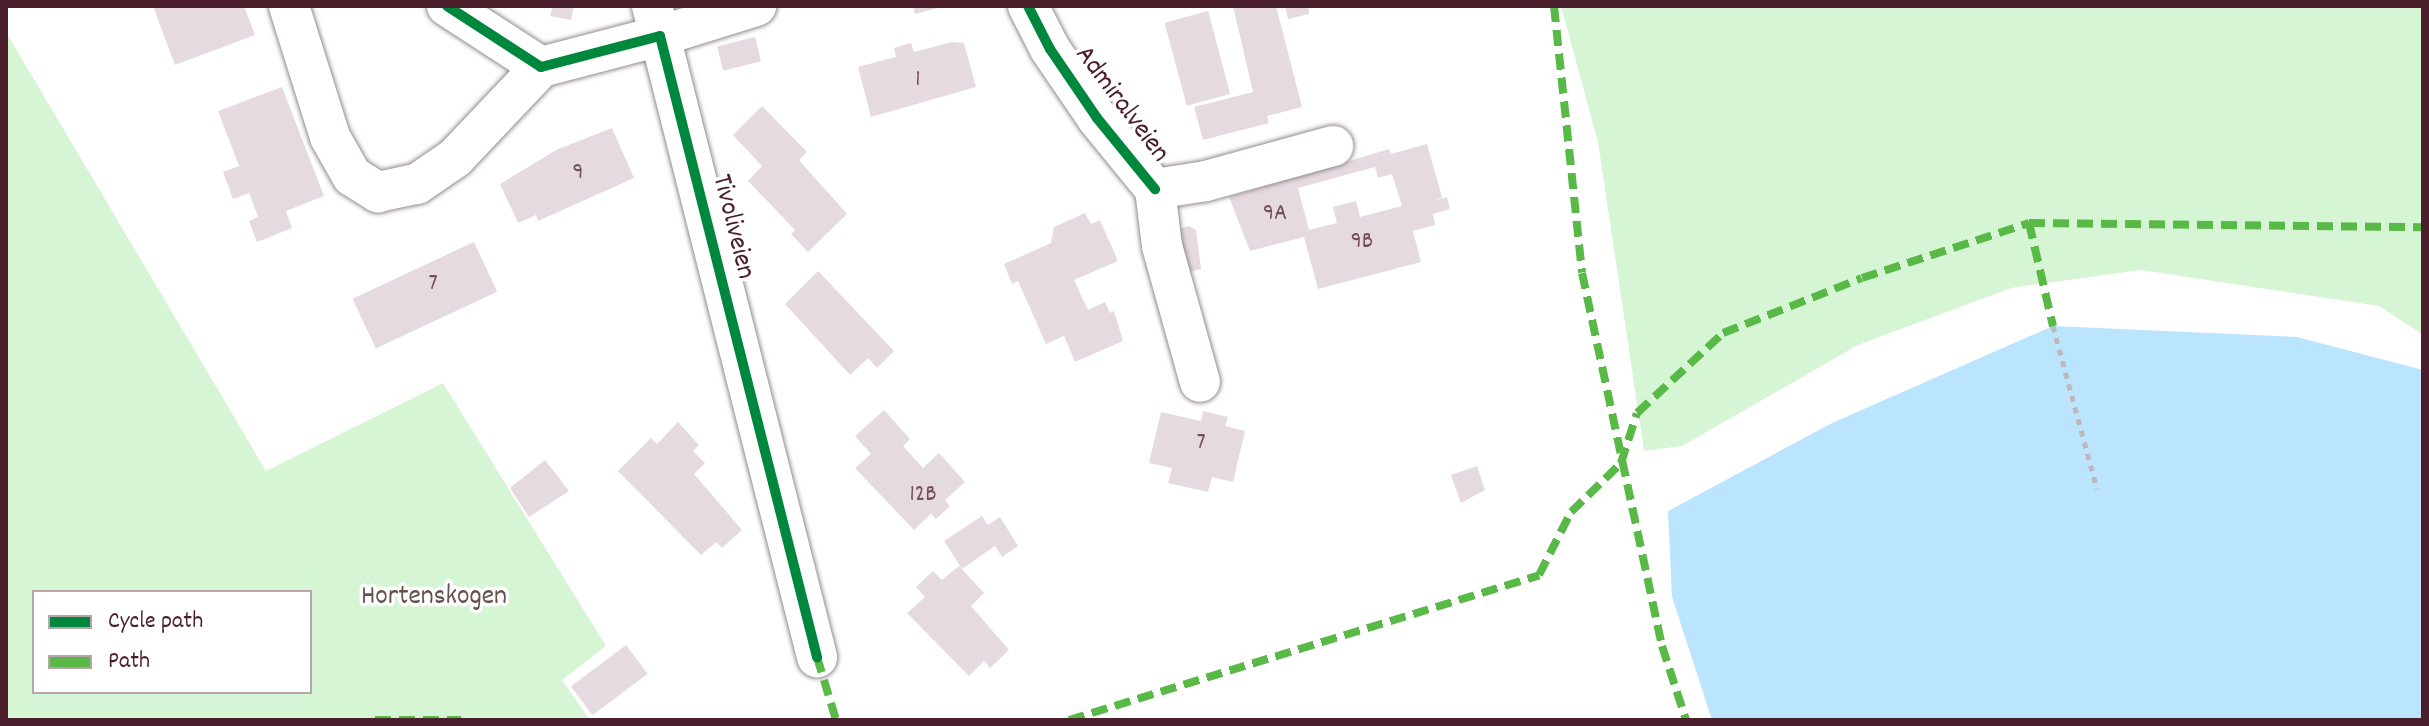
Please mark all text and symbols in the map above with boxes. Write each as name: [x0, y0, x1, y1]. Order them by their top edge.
street label: Admiralveien: [1066, 40, 1176, 170]
house number: 1: [915, 67, 921, 95]
house number: 9: [573, 160, 583, 188]
street label: Tivoliveien: [703, 171, 761, 283]
house number: 9A: [1263, 201, 1287, 229]
house number: 9B: [1351, 229, 1373, 257]
house number: 7: [428, 271, 438, 299]
house number: 7: [1196, 430, 1206, 458]
house number: 12B: [909, 482, 937, 510]
park label: Hortenskogen: [361, 581, 507, 615]
legend: [32, 590, 312, 694]
text: Cycle path: [108, 605, 203, 639]
text: Path: [108, 645, 150, 679]

